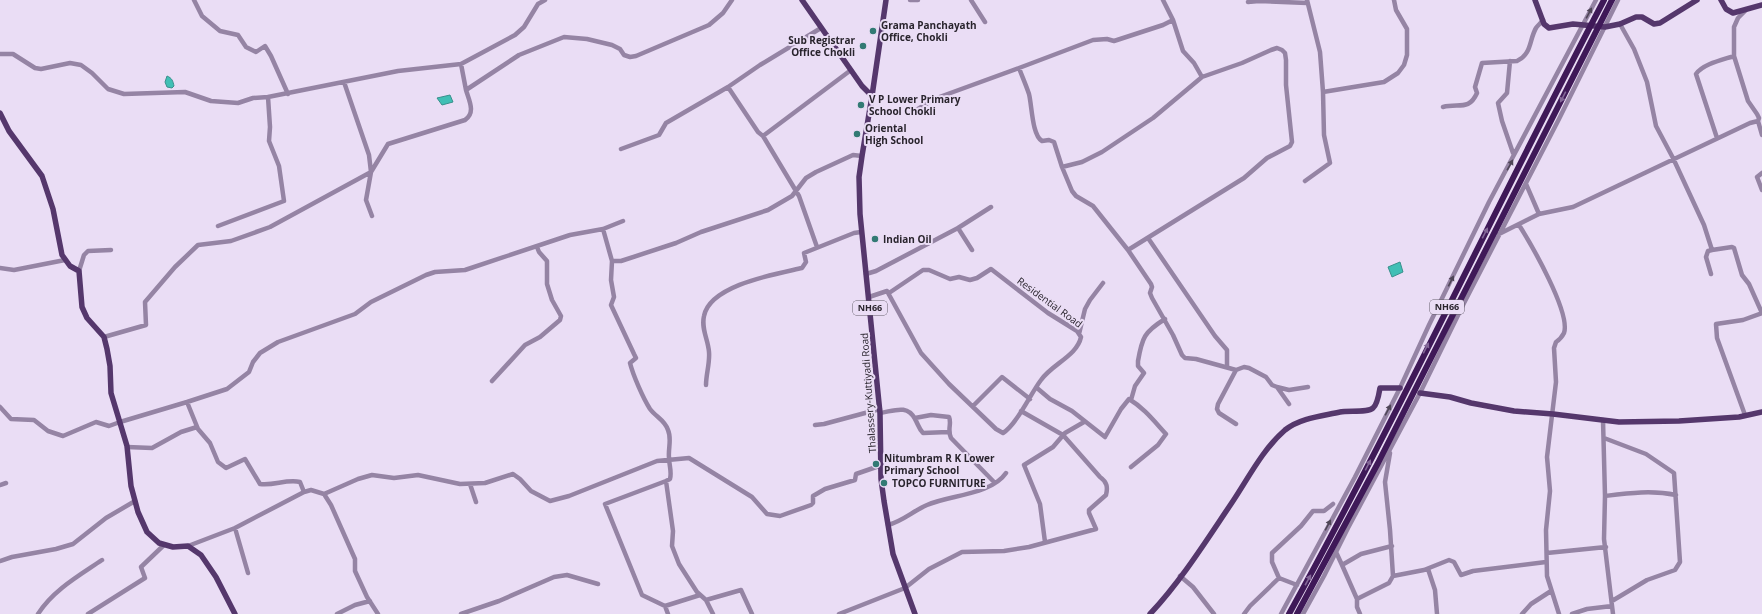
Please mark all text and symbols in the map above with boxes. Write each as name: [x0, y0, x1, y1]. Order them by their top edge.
one-way arrow: [1586, 7, 1592, 18]
place label: Grama Panchayath Office, Chokli: [881, 18, 977, 44]
marker: Grama Panchayath Office, Chokli: [868, 26, 878, 36]
place label: Sub Registrar Office Chokli: [788, 33, 855, 59]
marker: Sub Registrar Office Chokli: [858, 41, 868, 51]
one-way arrow: [1559, 91, 1566, 103]
place label: V P Lower Primary School Chokli: [869, 92, 961, 118]
marker: V P Lower Primary School Chokli: [856, 100, 866, 110]
place label: Oriental High School: [865, 121, 923, 147]
marker: Oriental High School: [852, 129, 862, 139]
one-way arrow: [1507, 159, 1513, 171]
one-way arrow: [1482, 227, 1488, 238]
place label: Indian Oil: [883, 232, 932, 246]
marker: Indian Oil: [870, 234, 880, 244]
street label: Residential Road: [1015, 274, 1085, 330]
one-way arrow: [1448, 275, 1454, 286]
road number: NH66: [1430, 300, 1464, 314]
road number: NH66: [853, 301, 887, 315]
street label: Thalassery-Kuttiyadi Road: [857, 332, 879, 454]
one-way arrow: [1423, 343, 1429, 354]
one-way arrow: [1385, 405, 1392, 416]
place label: Nitumbram R K Lower Primary School: [884, 451, 995, 477]
marker: Nitumbram R K Lower Primary School: [871, 459, 881, 469]
one-way arrow: [1365, 459, 1371, 471]
place label: TOPCO FURNITURE: [892, 476, 986, 490]
marker: TOPCO FURNITURE: [879, 478, 889, 488]
one-way arrow: [1324, 520, 1331, 531]
one-way arrow: [1304, 574, 1311, 586]

